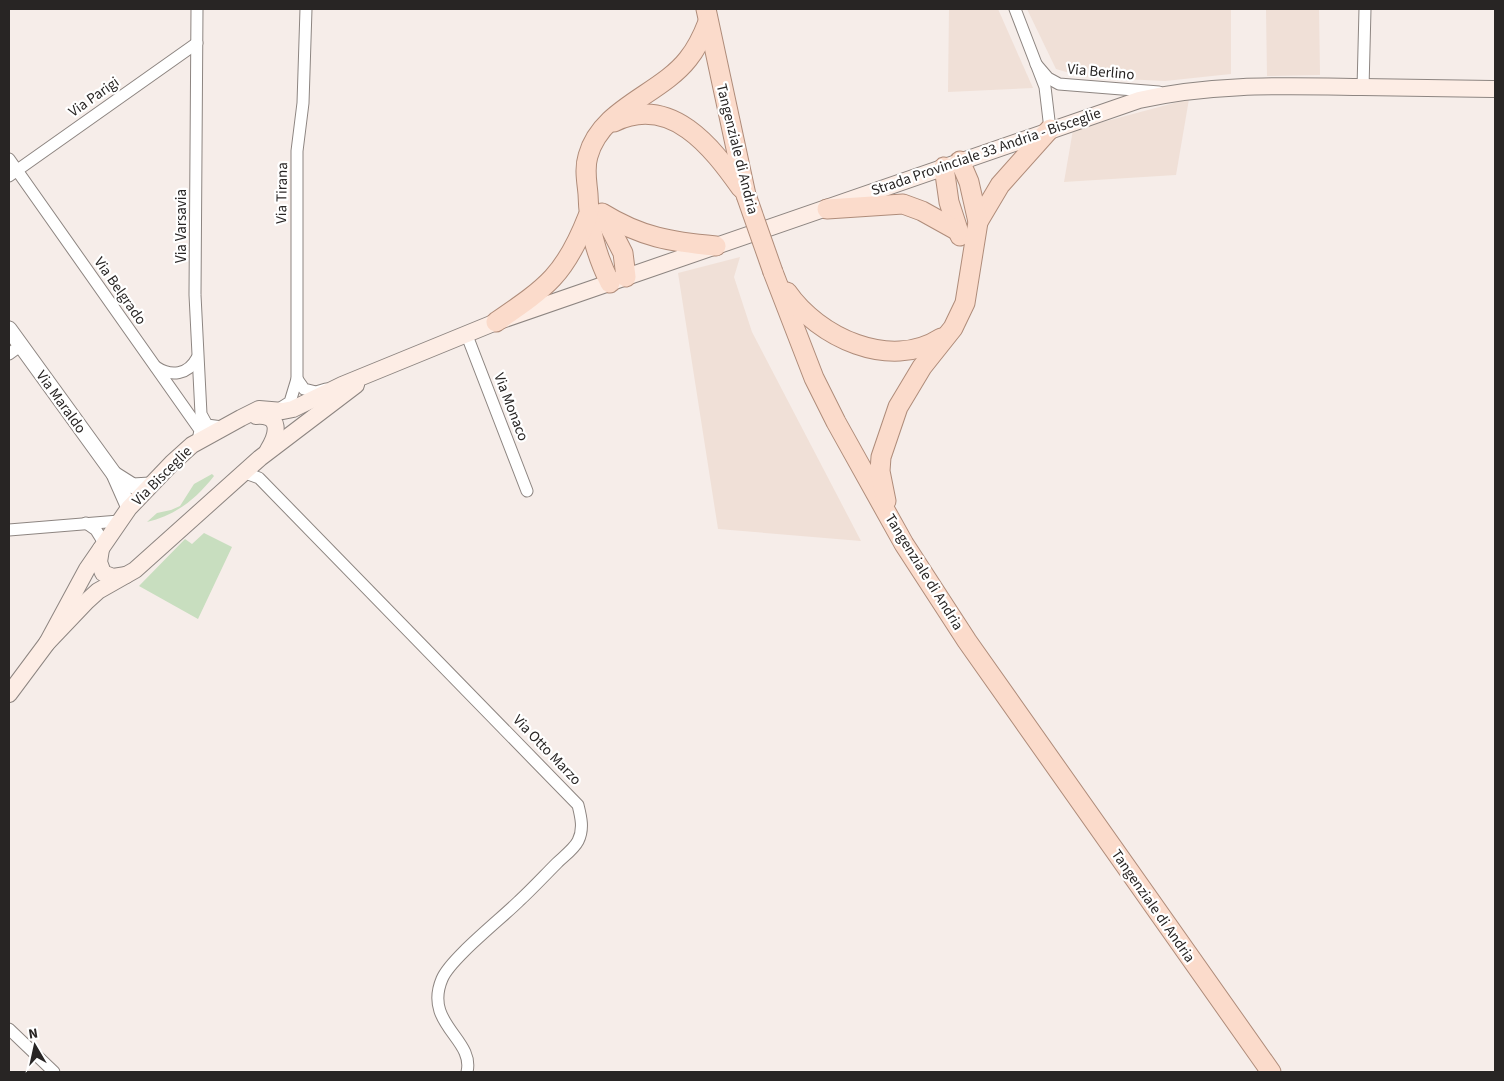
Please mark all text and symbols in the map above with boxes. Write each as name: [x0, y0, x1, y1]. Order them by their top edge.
street label: Via Berlino: [1067, 59, 1135, 85]
street label: Via Parigi: [64, 72, 124, 122]
street label: Tangenziale di Andria: [711, 82, 763, 216]
street label: Strada Provinciale 33 Andria - Bisceglie: [868, 103, 1104, 201]
street label: Via Tirana: [271, 162, 293, 224]
street label: Via Varsavia: [171, 189, 192, 263]
street label: Via Belgrado: [89, 253, 151, 329]
street label: Via Maraldo: [31, 366, 91, 438]
street label: Via Monaco: [488, 370, 534, 444]
street label: Via Bisceglie: [127, 441, 197, 511]
street label: Tangenziale di Andria: [880, 510, 968, 634]
street label: Via Otto Marzo: [508, 710, 586, 790]
street label: Tangenziale di Andria: [1106, 845, 1200, 967]
north arrow: [10, 1021, 60, 1071]
text: N: [27, 1024, 39, 1045]

